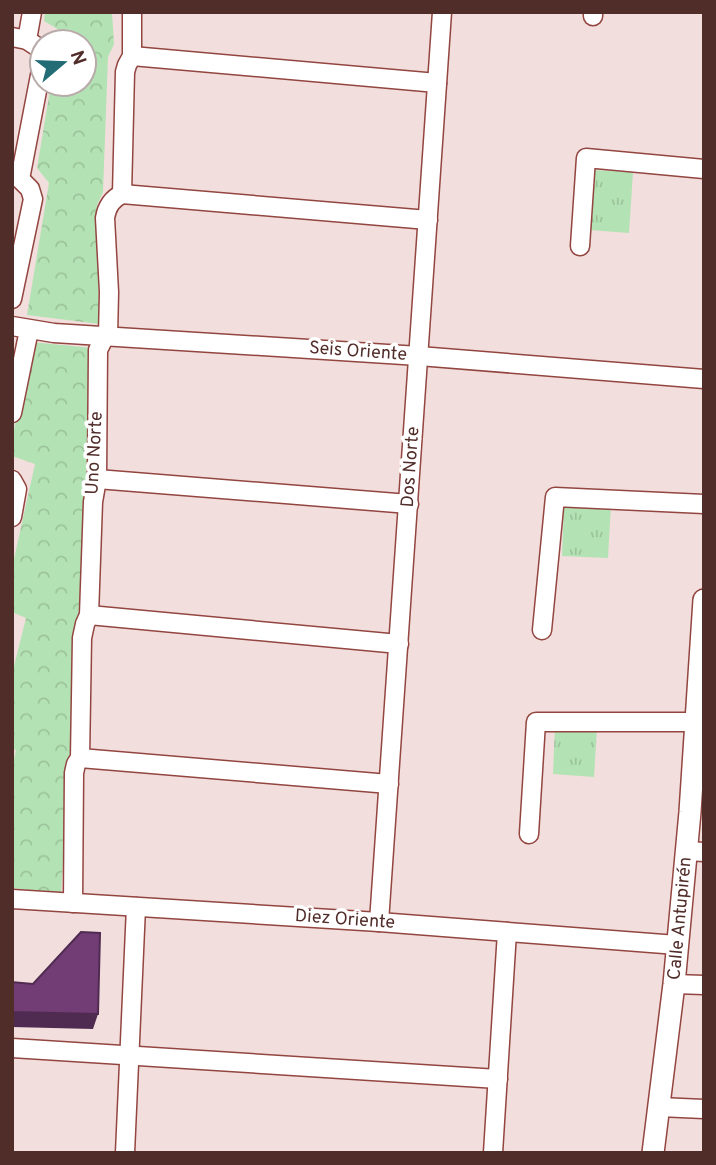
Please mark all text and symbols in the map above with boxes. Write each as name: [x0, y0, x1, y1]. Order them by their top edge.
north arrow: [28, 28, 98, 98]
text: N: [64, 48, 91, 68]
street label: Seis Oriente: [308, 337, 408, 367]
street label: Uno Norte: [81, 411, 109, 495]
street label: Dos Norte: [397, 426, 425, 508]
street label: Calle Antupirén: [663, 856, 697, 981]
street label: Diez Oriente: [294, 905, 396, 935]

